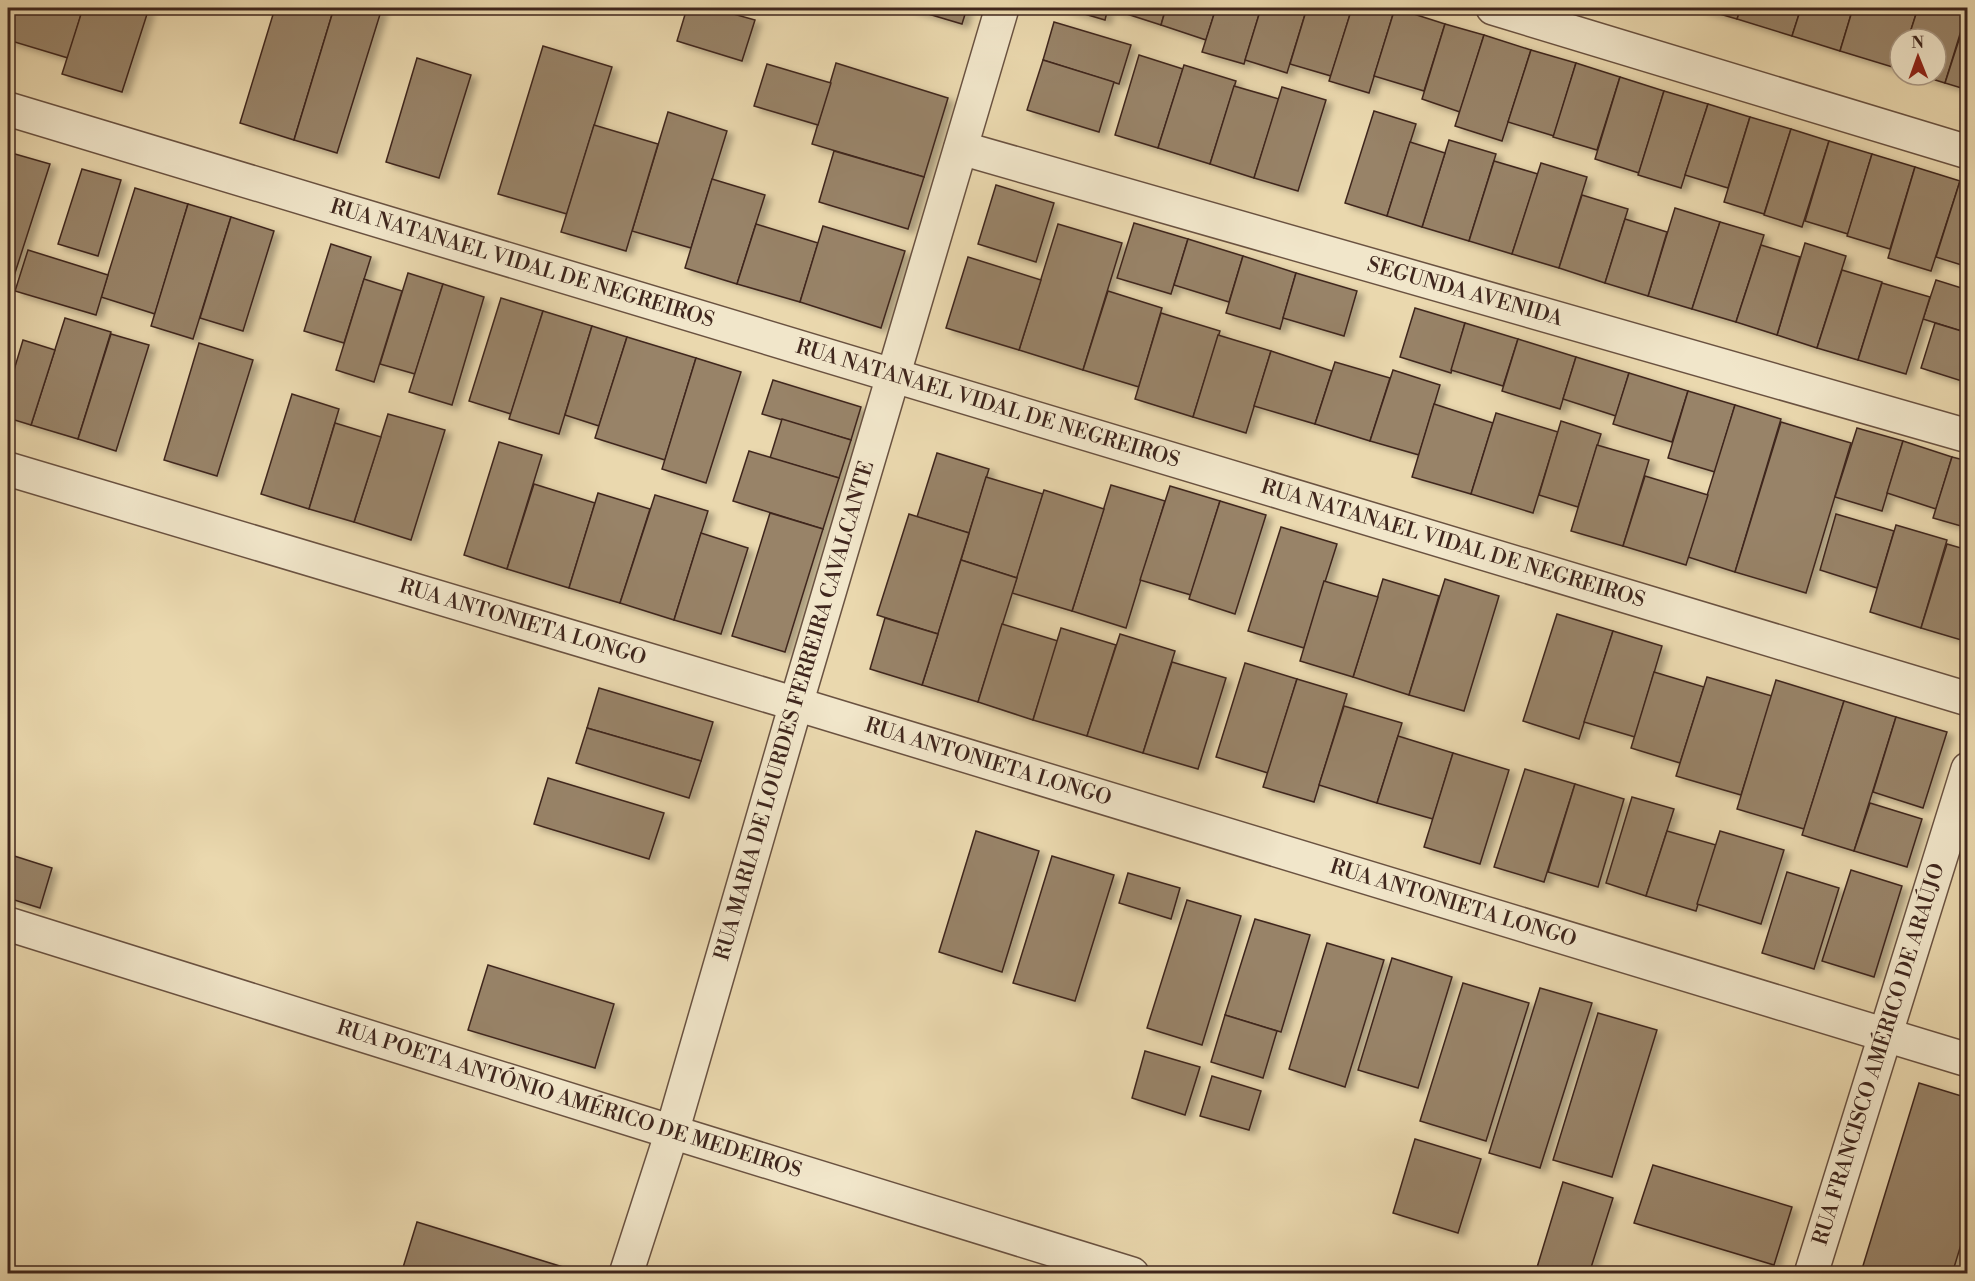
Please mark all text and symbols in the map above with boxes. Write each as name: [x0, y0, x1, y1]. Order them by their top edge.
north arrow: [1888, 27, 1948, 87]
text: N: [1911, 33, 1925, 53]
street label: RUA NATANAEL VIDAL DE NEGREIROS: [327, 194, 717, 334]
street label: SEGUNDA AVENIDA: [1364, 252, 1566, 333]
street label: RUA NATANAEL VIDAL DE NEGREIROS: [792, 334, 1183, 474]
street label: RUA MARIA DE LOURDES FERREIRA CAVALCANTE: [709, 458, 880, 964]
street label: RUA NATANAEL VIDAL DE NEGREIROS: [1258, 474, 1648, 614]
street label: RUA ANTONIETA LONGO: [396, 573, 649, 672]
street label: RUA ANTONIETA LONGO: [862, 713, 1114, 812]
street label: RUA ANTONIETA LONGO: [1327, 854, 1579, 953]
street label: RUA FRANCISCO AMÉRICO DE ARAÚJO: [1808, 860, 1951, 1249]
street label: RUA POETA ANTÓNIO AMÉRICO DE MEDEIROS: [333, 1015, 805, 1184]

